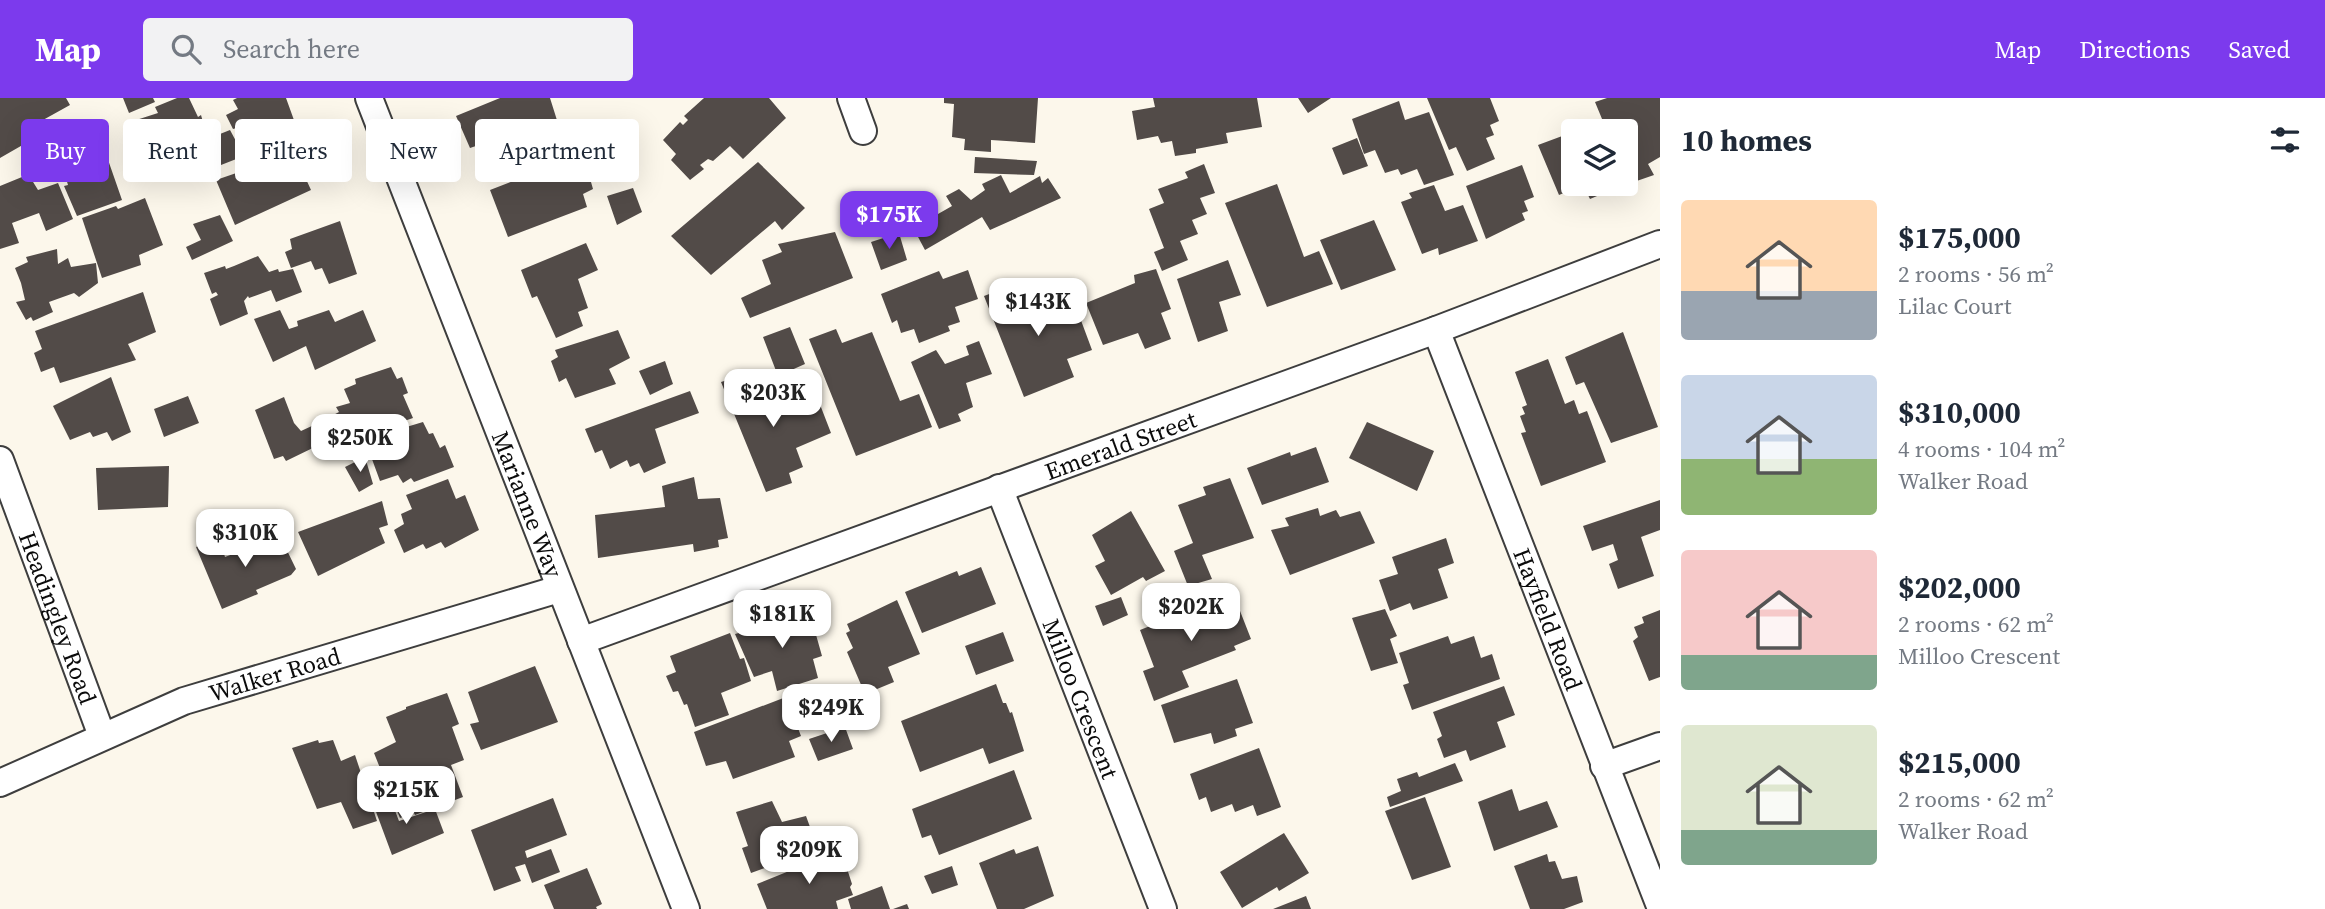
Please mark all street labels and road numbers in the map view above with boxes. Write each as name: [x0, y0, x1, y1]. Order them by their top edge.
street label: Emerald Street: [1040, 402, 1201, 487]
street label: Marianne Way: [484, 426, 571, 583]
street label: Headingley Road: [11, 527, 105, 709]
street label: Hayfield Road: [1506, 543, 1591, 695]
street label: Milloo Crescent: [1035, 614, 1127, 784]
street label: Walker Road: [205, 639, 345, 709]

